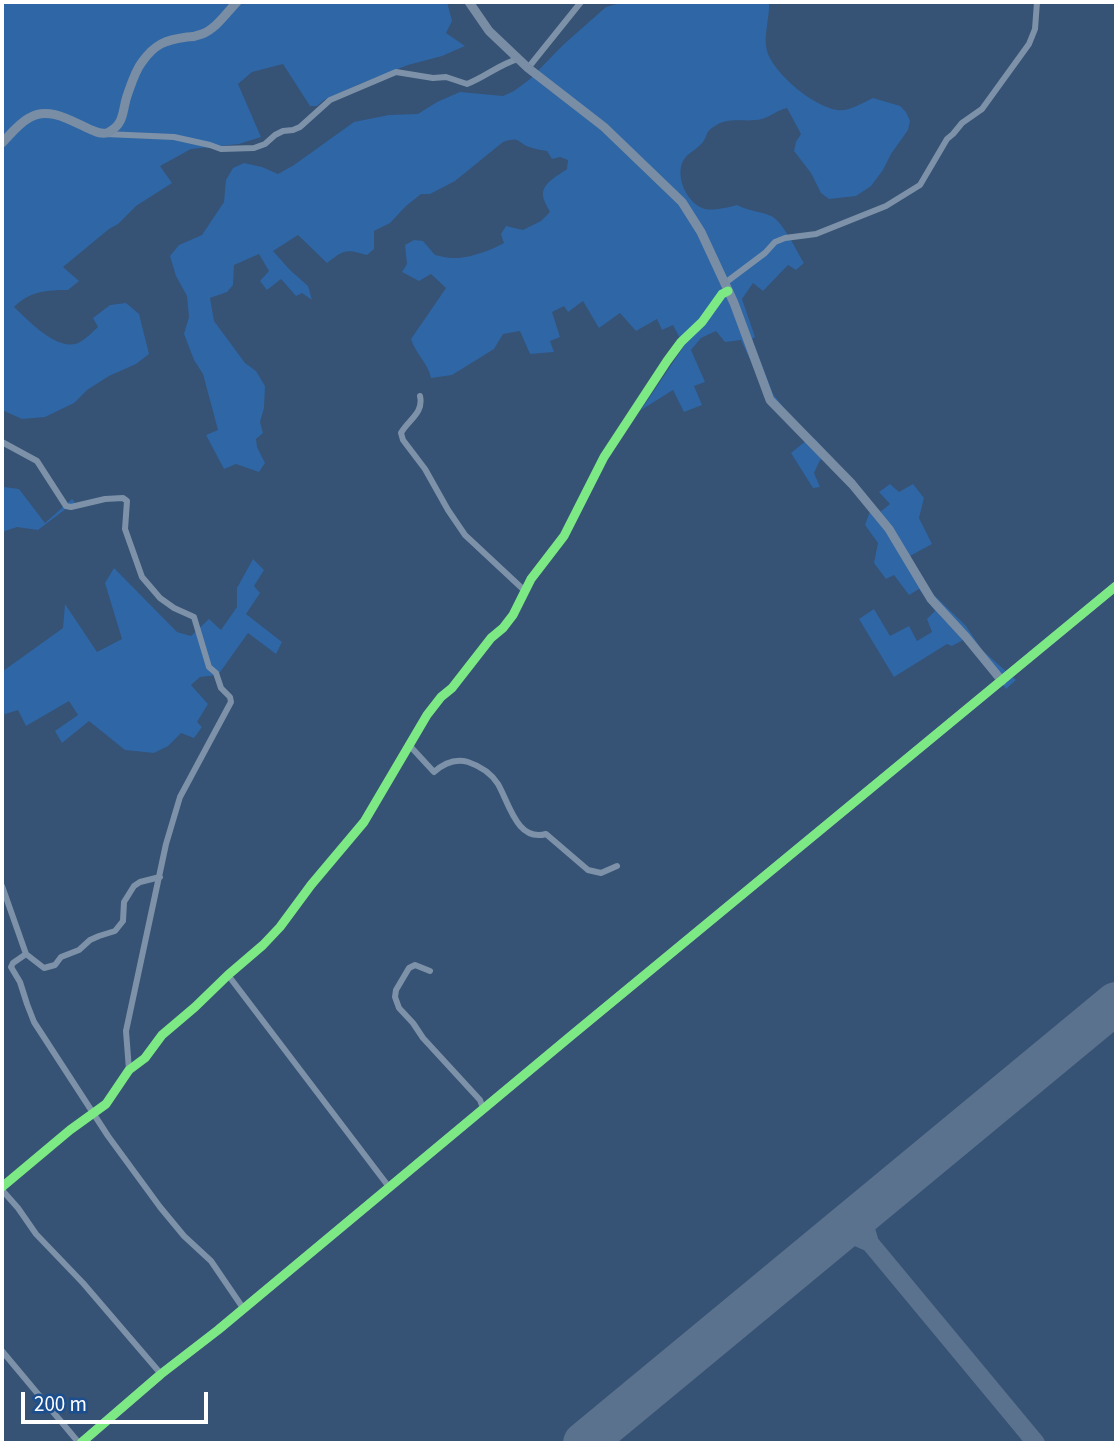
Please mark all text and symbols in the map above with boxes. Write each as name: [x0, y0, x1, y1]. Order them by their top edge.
scale bar: [24, 1378, 212, 1422]
text: 200 m: [34, 1389, 87, 1419]

